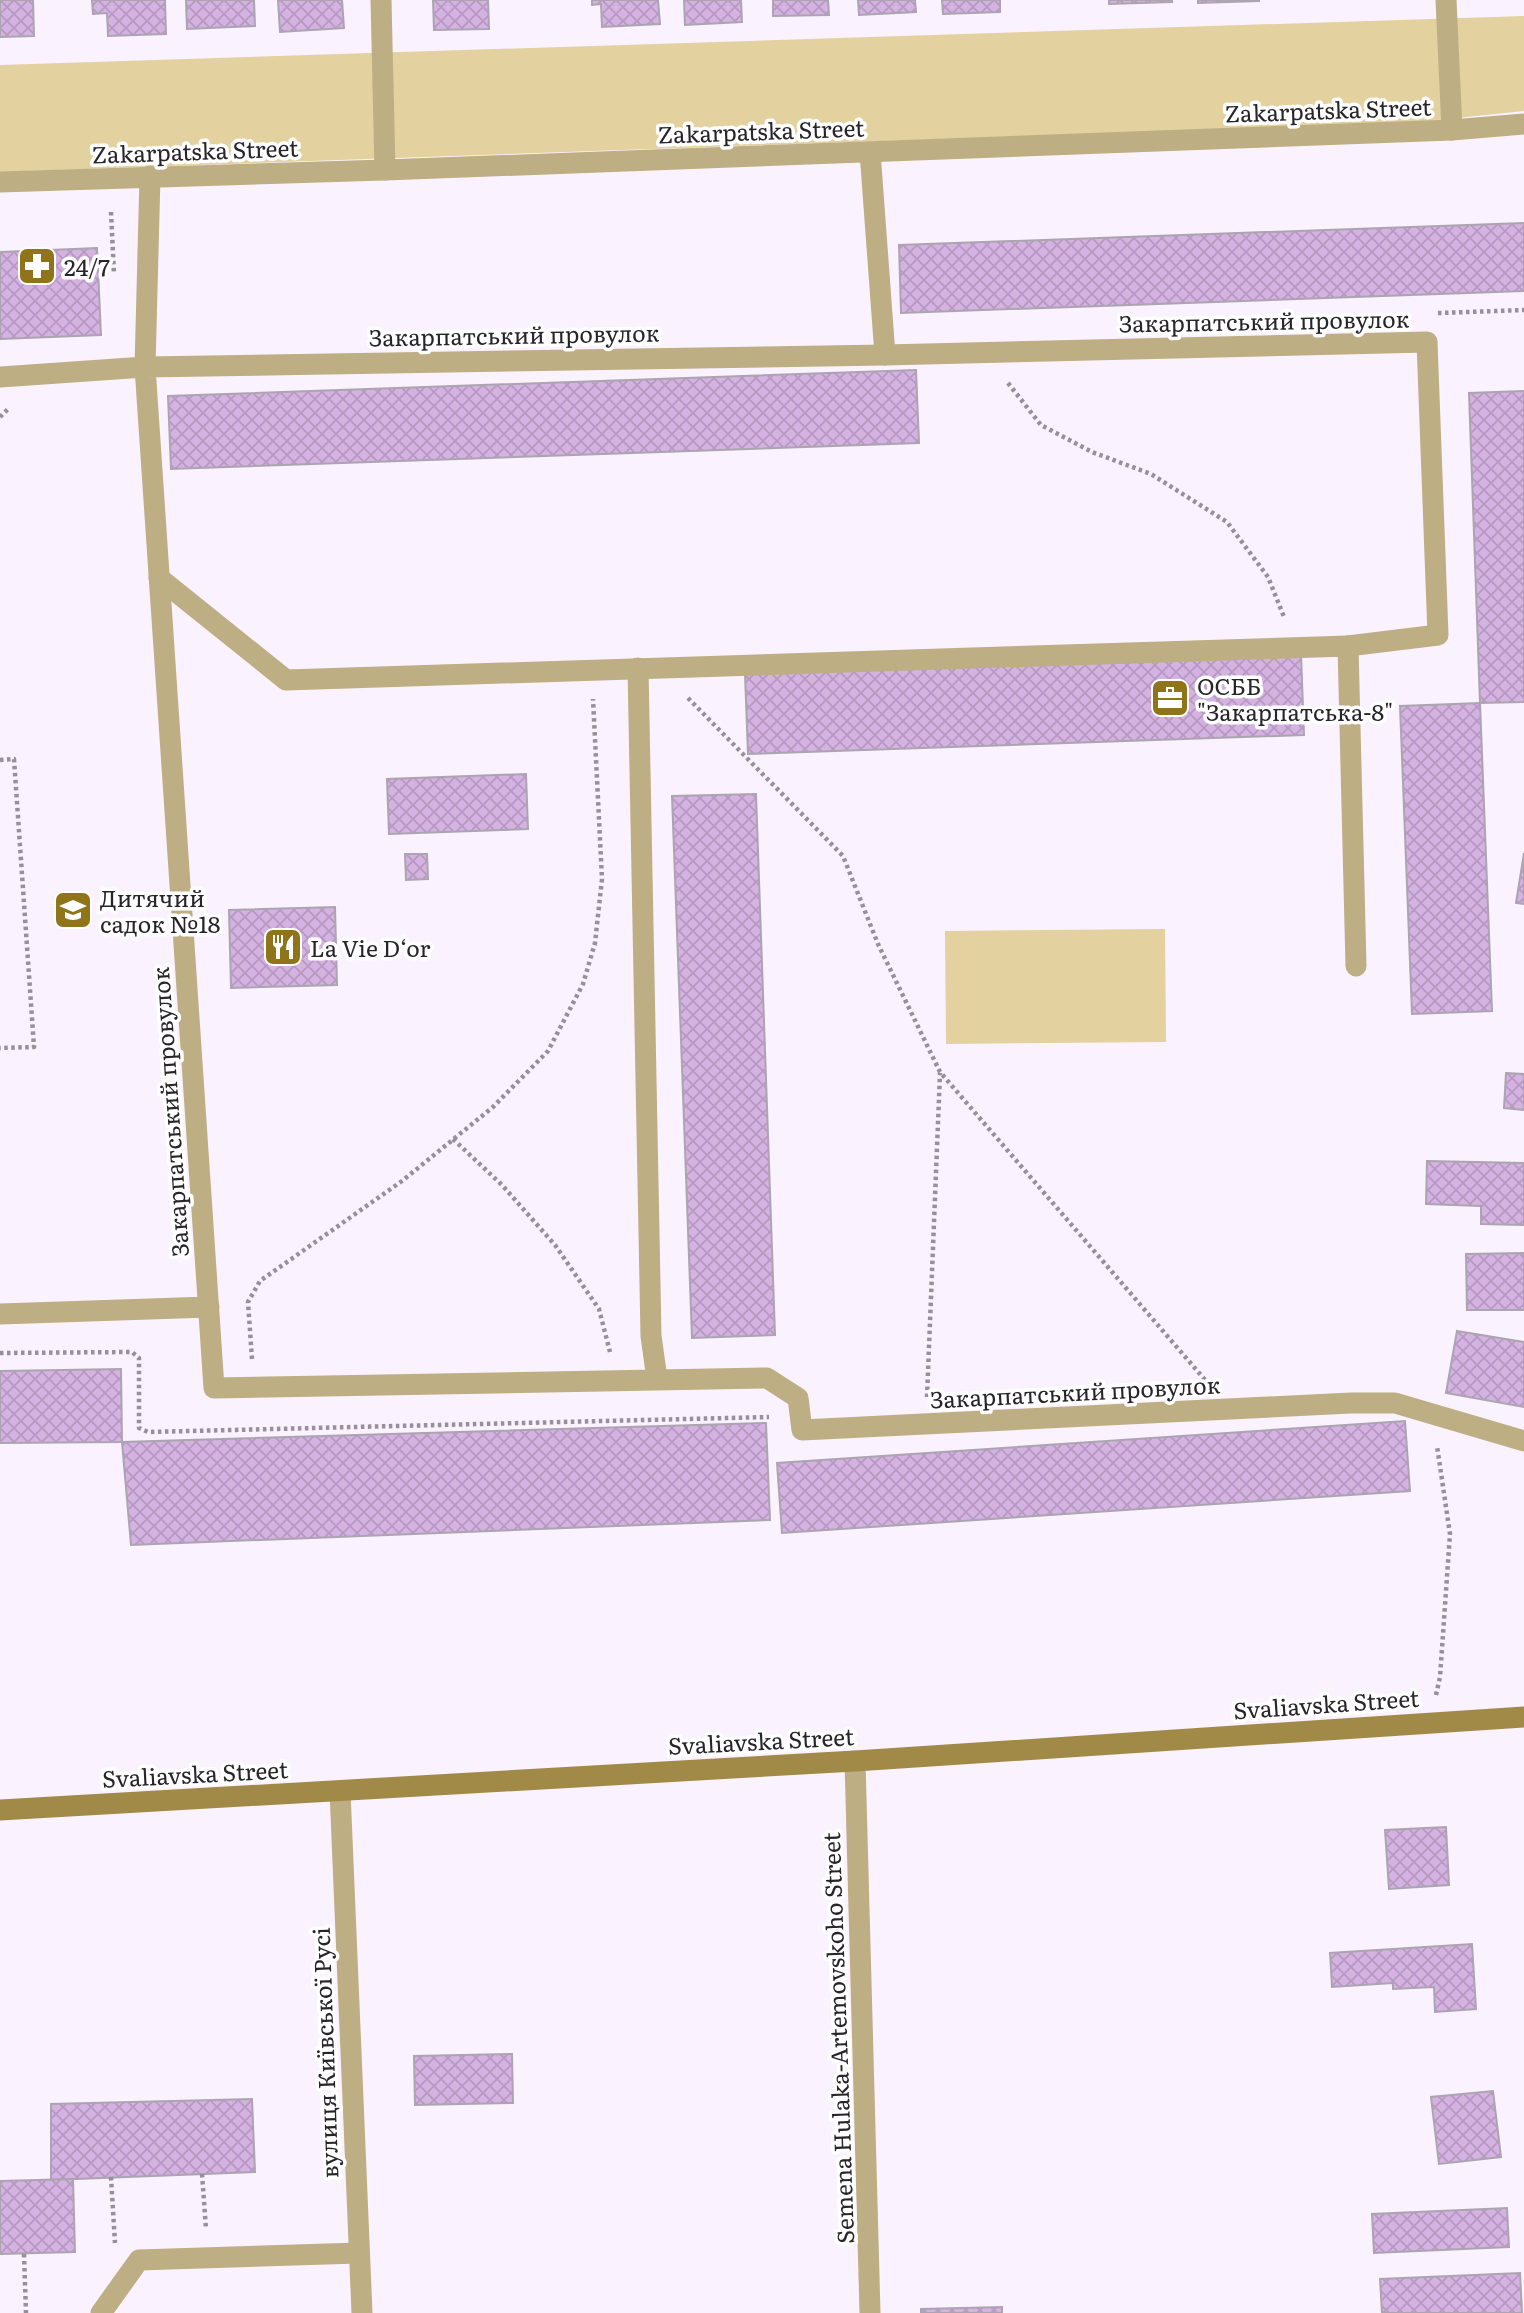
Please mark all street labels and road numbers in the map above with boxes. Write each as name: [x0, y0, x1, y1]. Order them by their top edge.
street label: Zakarpatska Street: [1224, 88, 1432, 130]
street label: Zakarpatska Street: [657, 109, 865, 151]
street label: Zakarpatska Street: [91, 129, 299, 171]
street label: Закарпатський провулок: [1118, 300, 1410, 340]
street label: Закарпатський провулок: [368, 314, 660, 354]
street label: Закарпатський провулок: [142, 965, 196, 1258]
street label: Закарпатський провулок: [929, 1366, 1221, 1416]
street label: Svaliavska Street: [1232, 1680, 1421, 1726]
street label: Svaliavska Street: [667, 1718, 855, 1762]
street label: Svaliavska Street: [101, 1751, 289, 1795]
street label: Semena Hulaka-Artemovskoho Street: [813, 1831, 861, 2244]
street label: вулиця Київської Русі: [303, 1927, 345, 2179]

